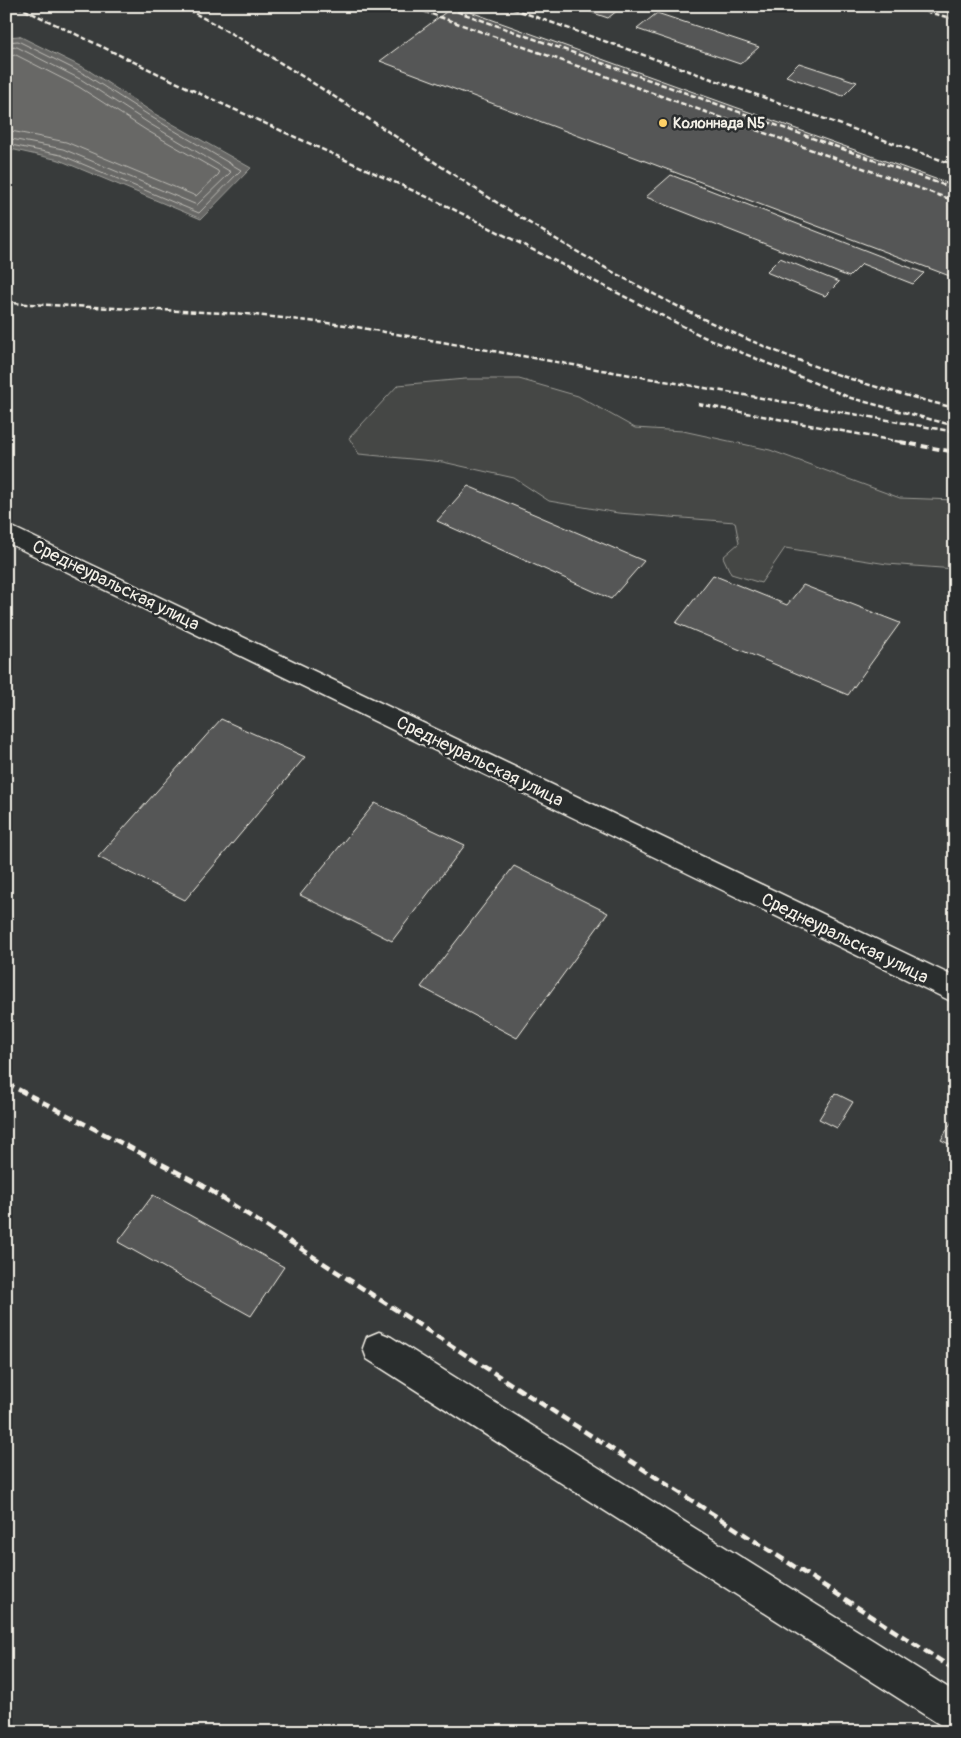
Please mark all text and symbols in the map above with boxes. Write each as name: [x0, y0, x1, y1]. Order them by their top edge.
place label: Колоннада N5: [673, 114, 765, 133]
marker: Колоннада N5: [657, 117, 669, 129]
street label: Среднеуральская улица: [28, 535, 203, 636]
street label: Среднеуральская улица: [392, 711, 567, 812]
street label: Среднеуральская улица: [757, 888, 932, 989]

